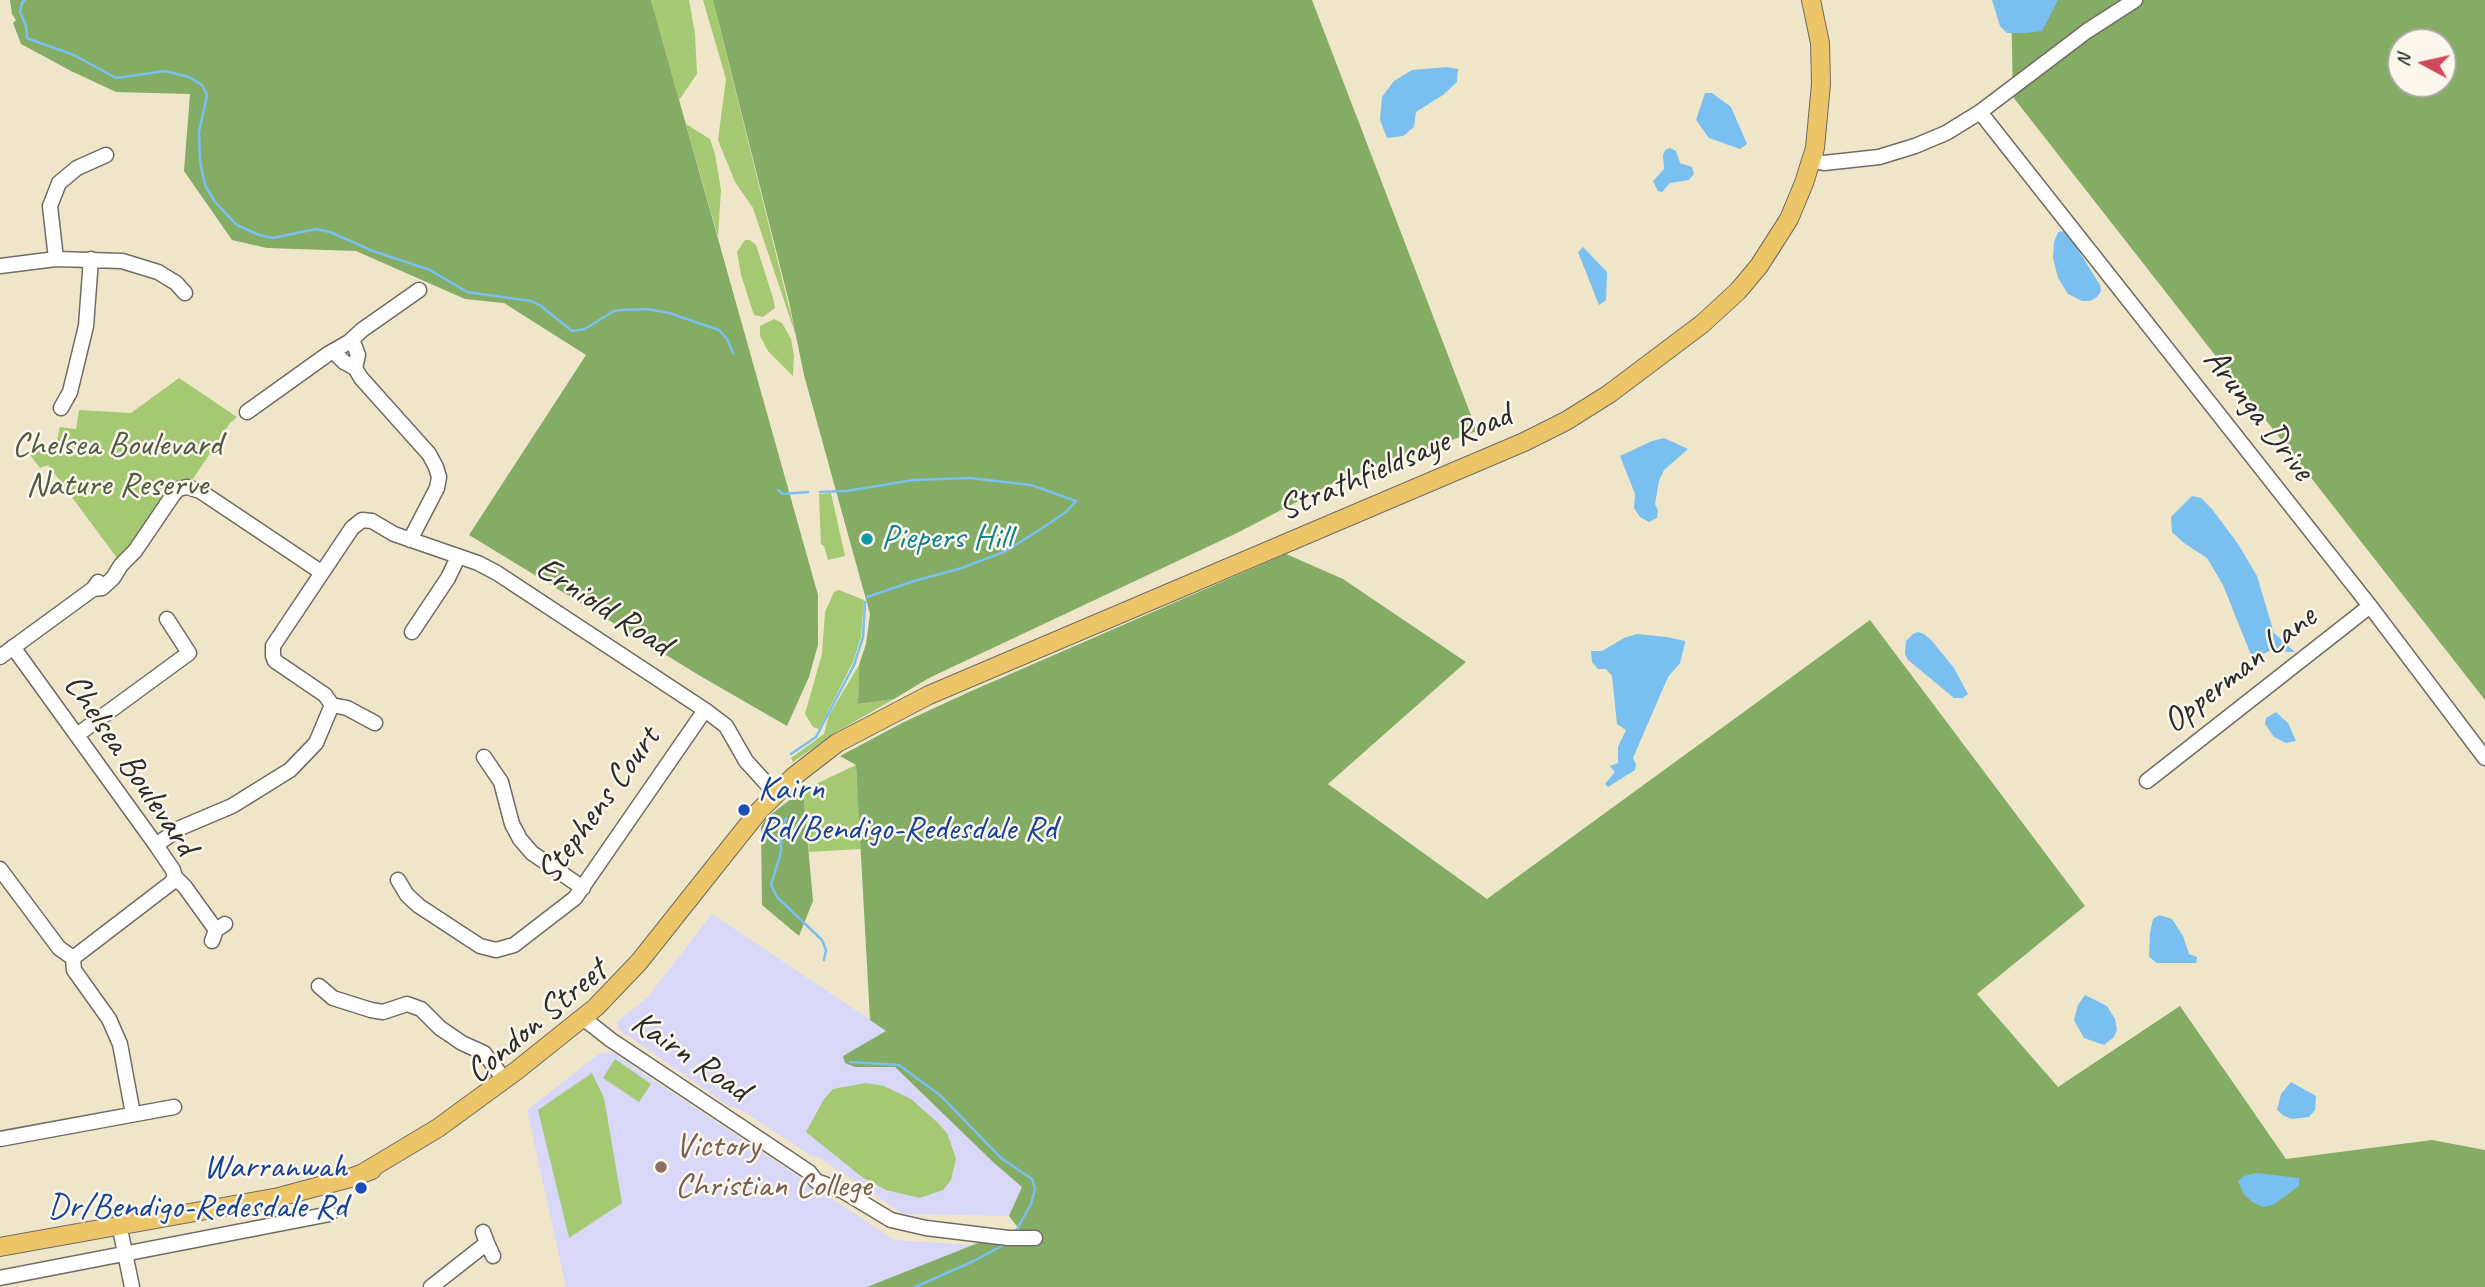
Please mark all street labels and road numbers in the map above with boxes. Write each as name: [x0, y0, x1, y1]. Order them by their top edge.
street label: Arunga Drive: [2193, 340, 2323, 490]
street label: Strathfieldsaye Road: [1272, 395, 1518, 531]
street label: Erniold Road: [528, 548, 678, 666]
street label: Opperman Lane: [2155, 597, 2325, 743]
street label: Chelsea Boulevard: [54, 666, 206, 864]
street label: Stephens Court: [528, 719, 670, 893]
street label: Condon Street: [458, 951, 616, 1093]
street label: Kairn Road: [623, 1002, 757, 1112]

